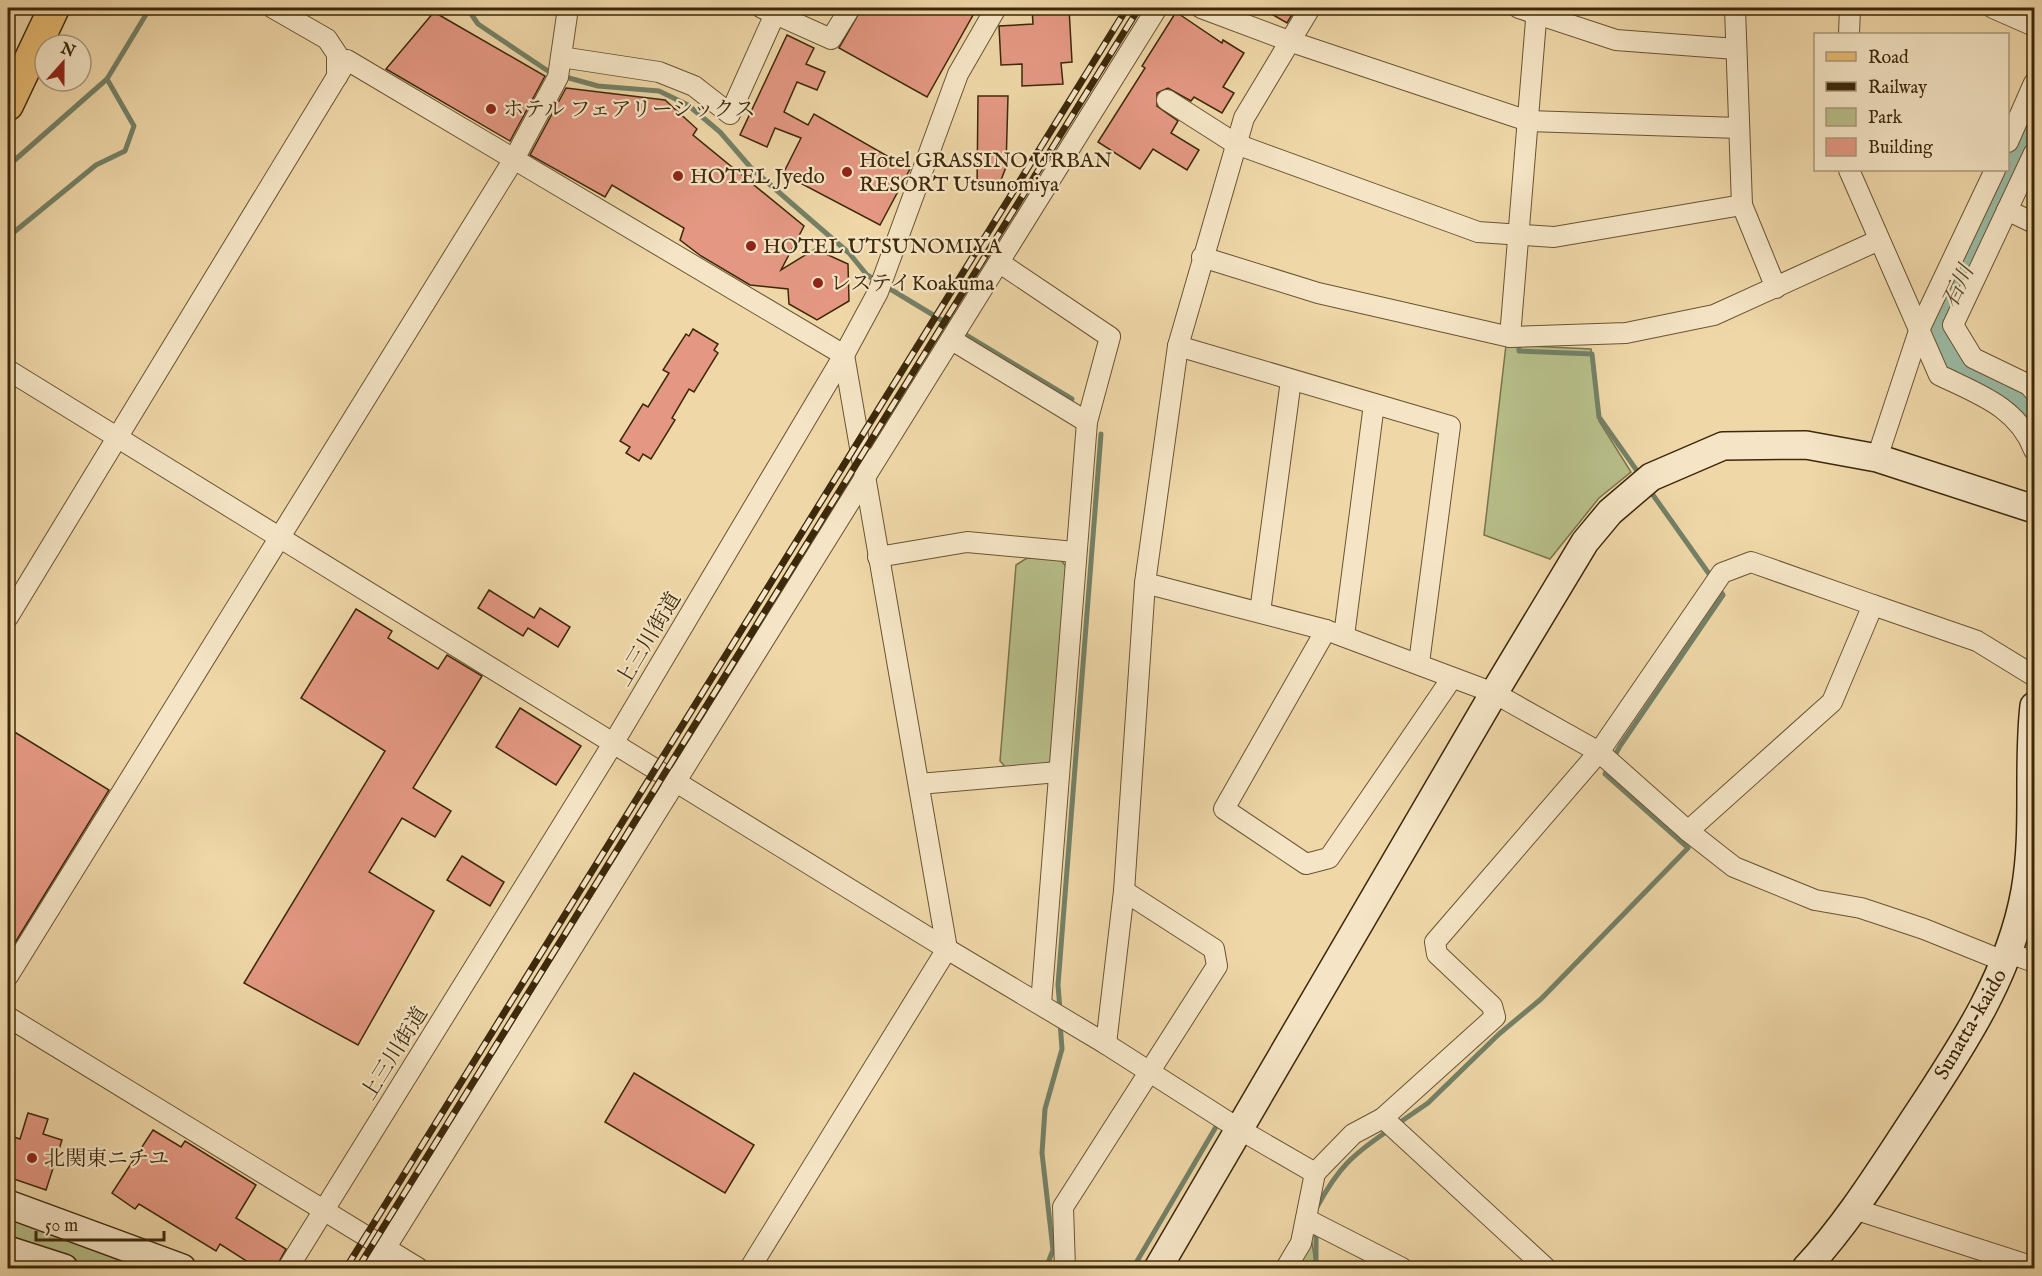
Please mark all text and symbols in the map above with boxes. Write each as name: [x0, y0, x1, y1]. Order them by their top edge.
north arrow: [33, 33, 93, 93]
legend: [1814, 33, 2009, 171]
text: N: [57, 39, 78, 63]
text: Road: [1868, 47, 1909, 70]
text: Railway: [1868, 77, 1927, 100]
place label: ホテル フェアリーシックス: [503, 97, 756, 124]
marker: ホテル フェアリーシックス: [484, 102, 498, 116]
text: Park: [1868, 107, 1903, 130]
text: Building: [1868, 137, 1933, 160]
place label: Hotel GRASSINO URBAN RESORT Utsunomiya: [859, 148, 1112, 199]
place label: HOTEL Jyedo: [690, 164, 825, 191]
marker: Hotel GRASSINO URBAN RESORT Utsunomiya: [840, 165, 854, 179]
marker: HOTEL Jyedo: [671, 169, 685, 183]
place label: HOTEL UTSUNOMIYA: [763, 234, 1002, 261]
marker: HOTEL UTSUNOMIYA: [744, 239, 758, 253]
water label: 石川: [1937, 259, 1982, 313]
place label: レステイKoakuma: [830, 271, 995, 298]
marker: レステイKoakuma: [811, 276, 825, 290]
street label: 上三川街道: [611, 588, 688, 692]
street label: Sunatta-kaido: [1929, 965, 2014, 1085]
street label: 上三川街道: [356, 1002, 435, 1105]
place label: 北関東ニチユ: [44, 1146, 169, 1173]
marker: 北関東ニチユ: [25, 1151, 39, 1165]
scale bar: [36, 1204, 164, 1242]
text: 50 m: [45, 1215, 78, 1238]

